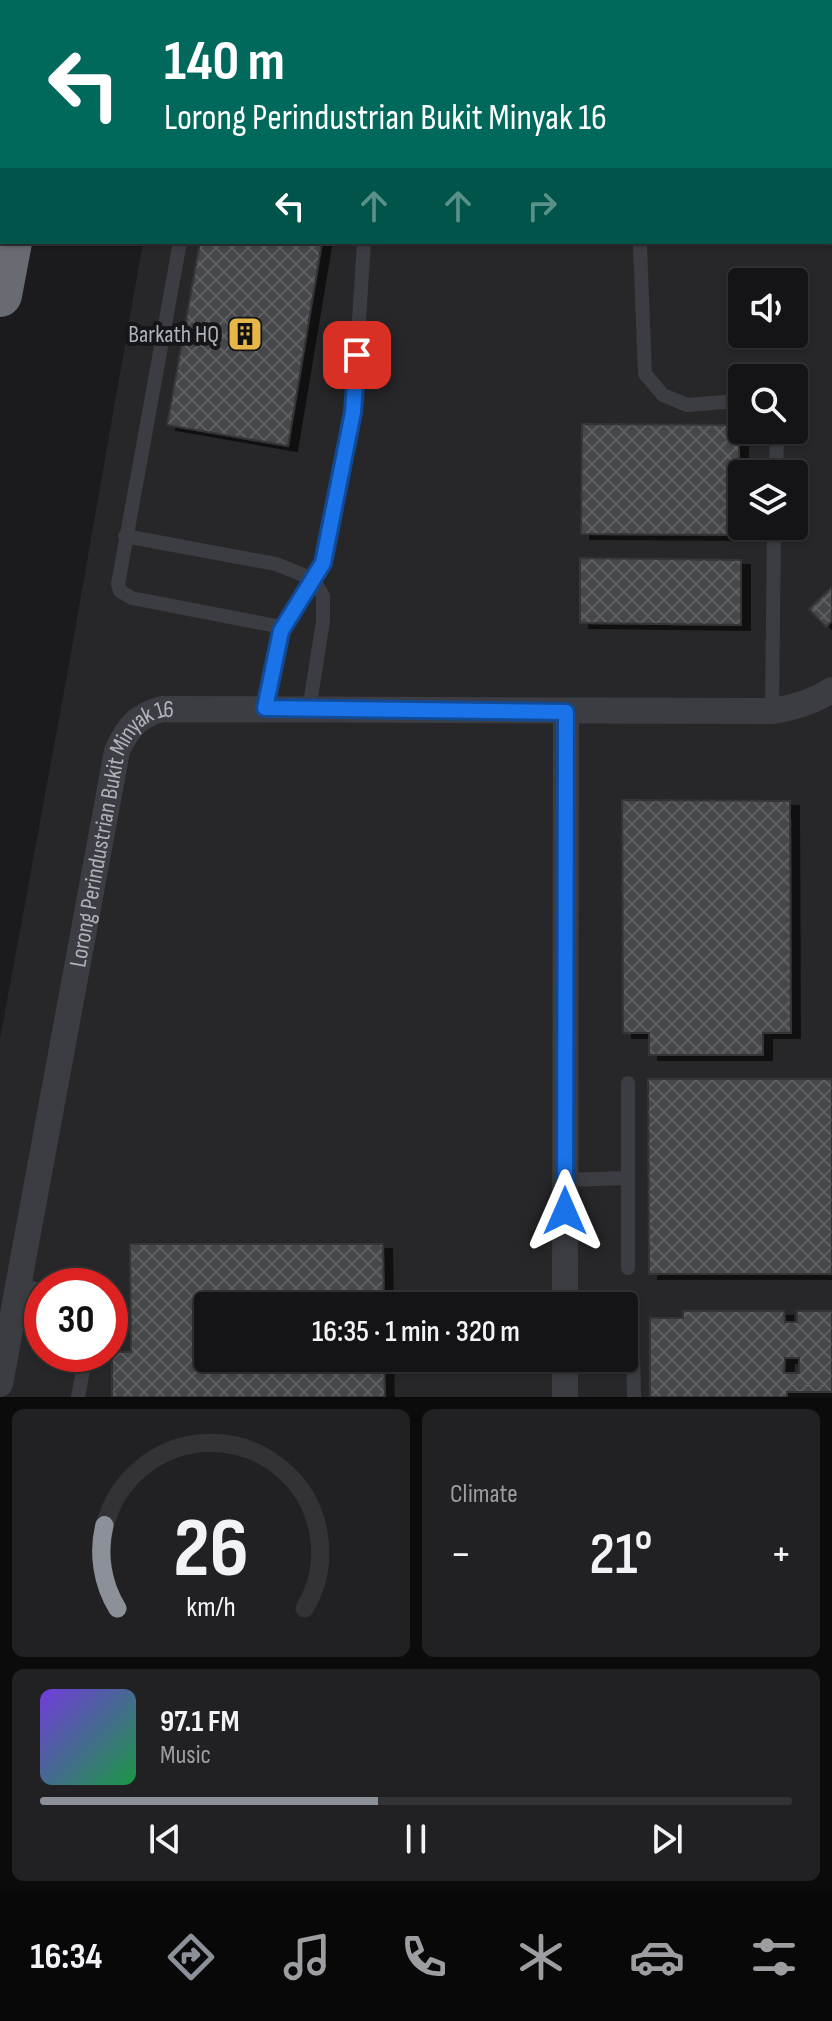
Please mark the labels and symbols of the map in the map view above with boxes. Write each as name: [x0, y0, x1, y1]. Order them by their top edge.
building icon: Barkath HQ: [226, 315, 264, 353]
place label: Barkath HQ: [128, 320, 219, 349]
pin: [323, 321, 391, 389]
street label: Lorong Perindustrian Bukit Minyak 16: [63, 695, 174, 970]
position arrow: [523, 1169, 607, 1253]
speed limit sign: 30: [24, 1268, 128, 1372]

